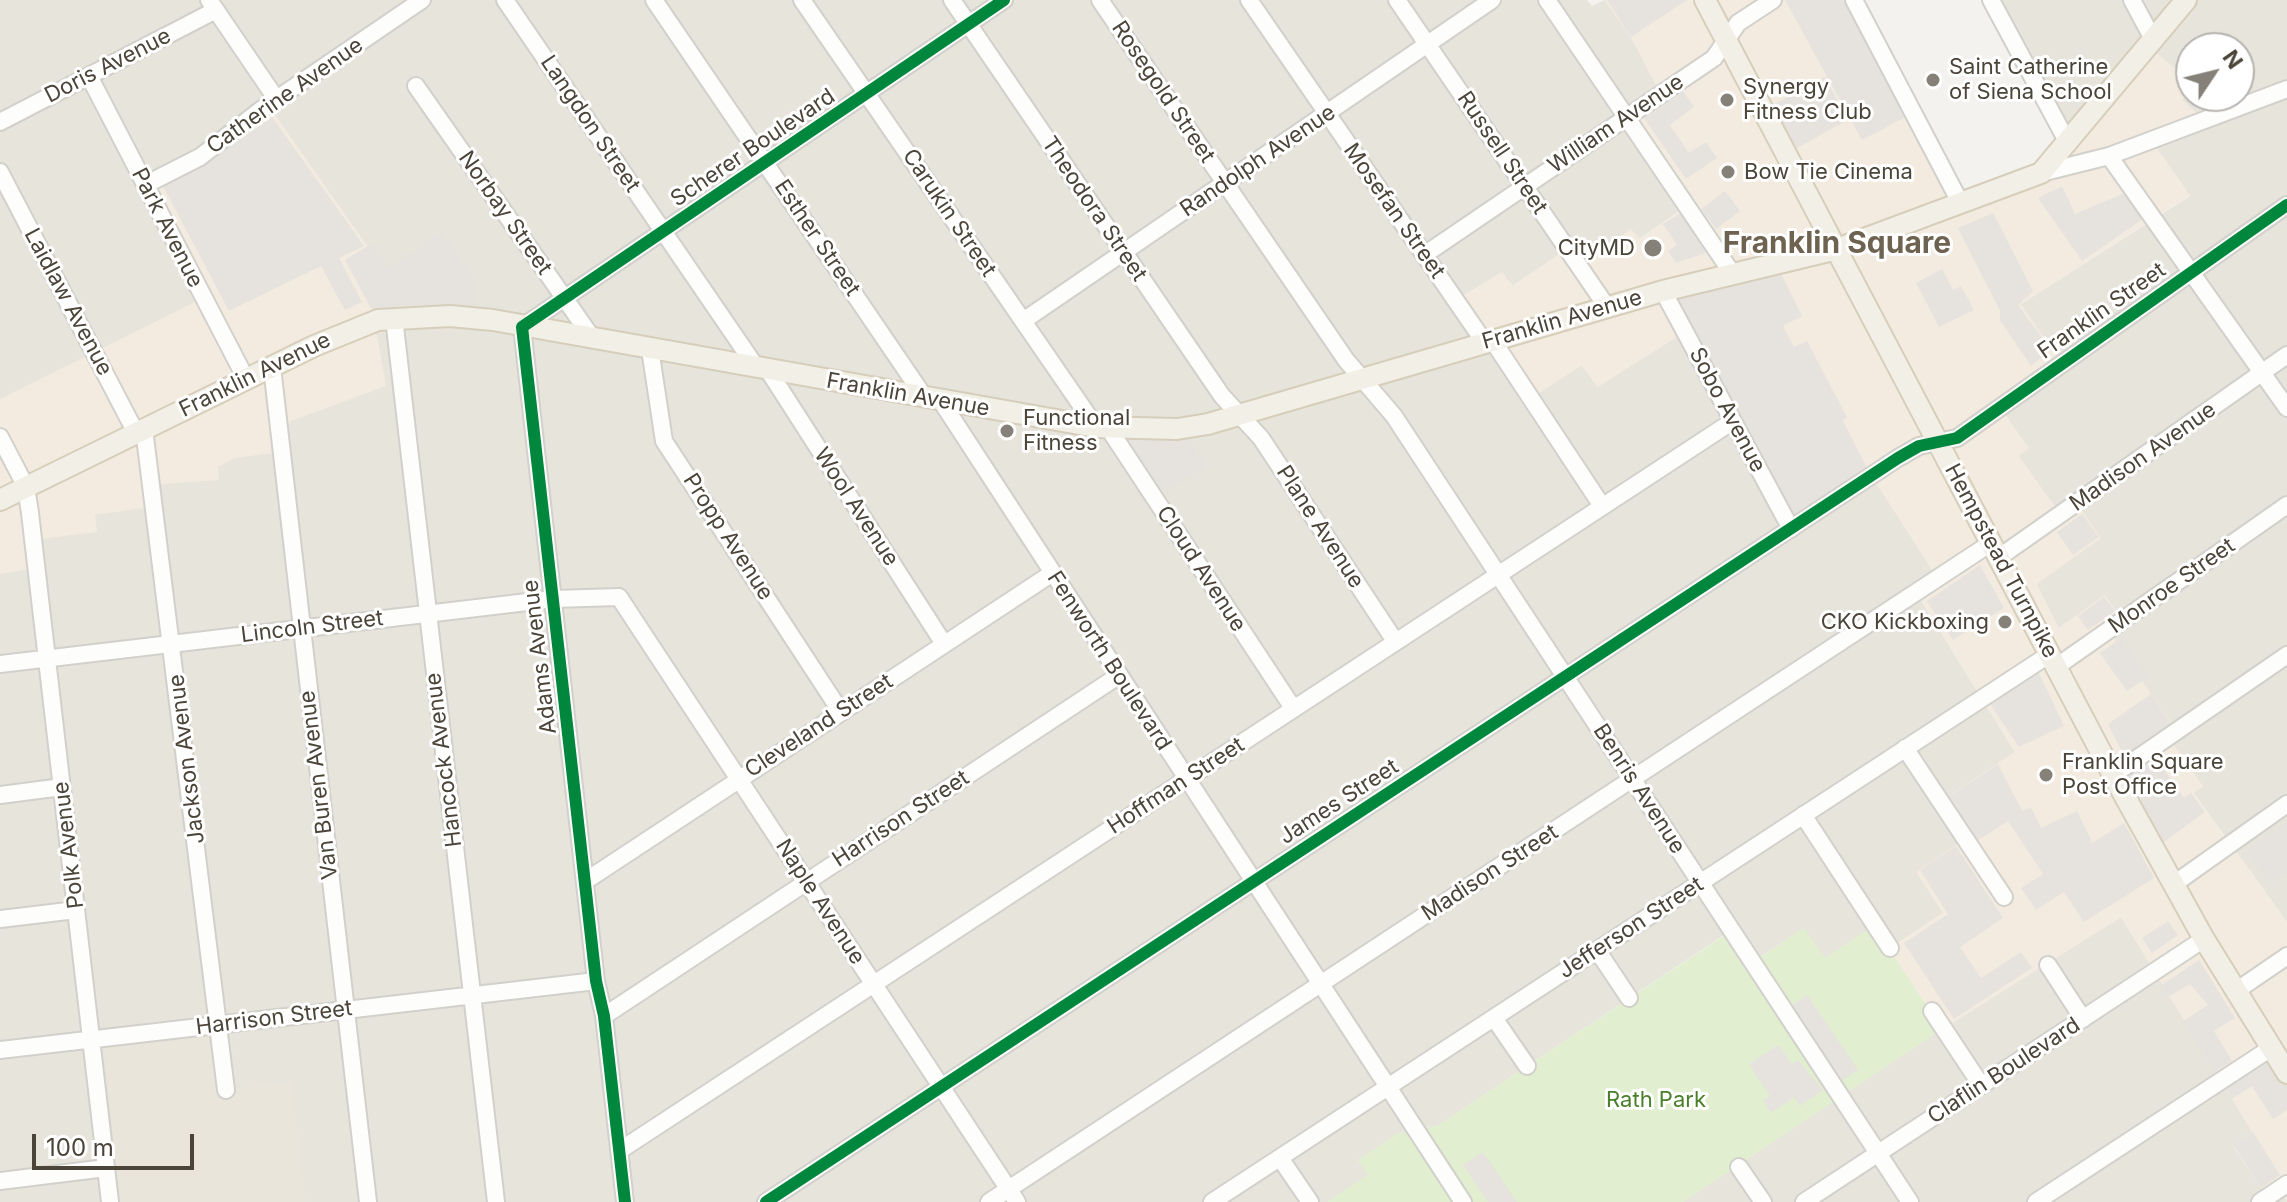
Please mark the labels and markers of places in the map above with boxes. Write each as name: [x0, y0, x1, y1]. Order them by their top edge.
place label: Saint Catherine of Siena School: [1949, 54, 2112, 106]
marker: Saint Catherine of Siena School: [1924, 71, 1942, 89]
place label: Synergy Fitness Club: [1743, 74, 1872, 126]
marker: Synergy Fitness Club: [1718, 91, 1736, 109]
place label: Bow Tie Cinema: [1744, 159, 1913, 185]
marker: Bow Tie Cinema: [1719, 163, 1737, 181]
place label: CityMD: [1558, 235, 1635, 261]
marker: CityMD: [1642, 237, 1664, 259]
place label: Functional Fitness: [1023, 405, 1130, 456]
marker: Functional Fitness: [998, 422, 1016, 440]
place label: CKO Kickboxing: [1821, 609, 1989, 635]
marker: CKO Kickboxing: [1996, 613, 2014, 631]
place label: Franklin Square Post Office: [2062, 749, 2224, 800]
marker: Franklin Square Post Office: [2037, 766, 2055, 784]

